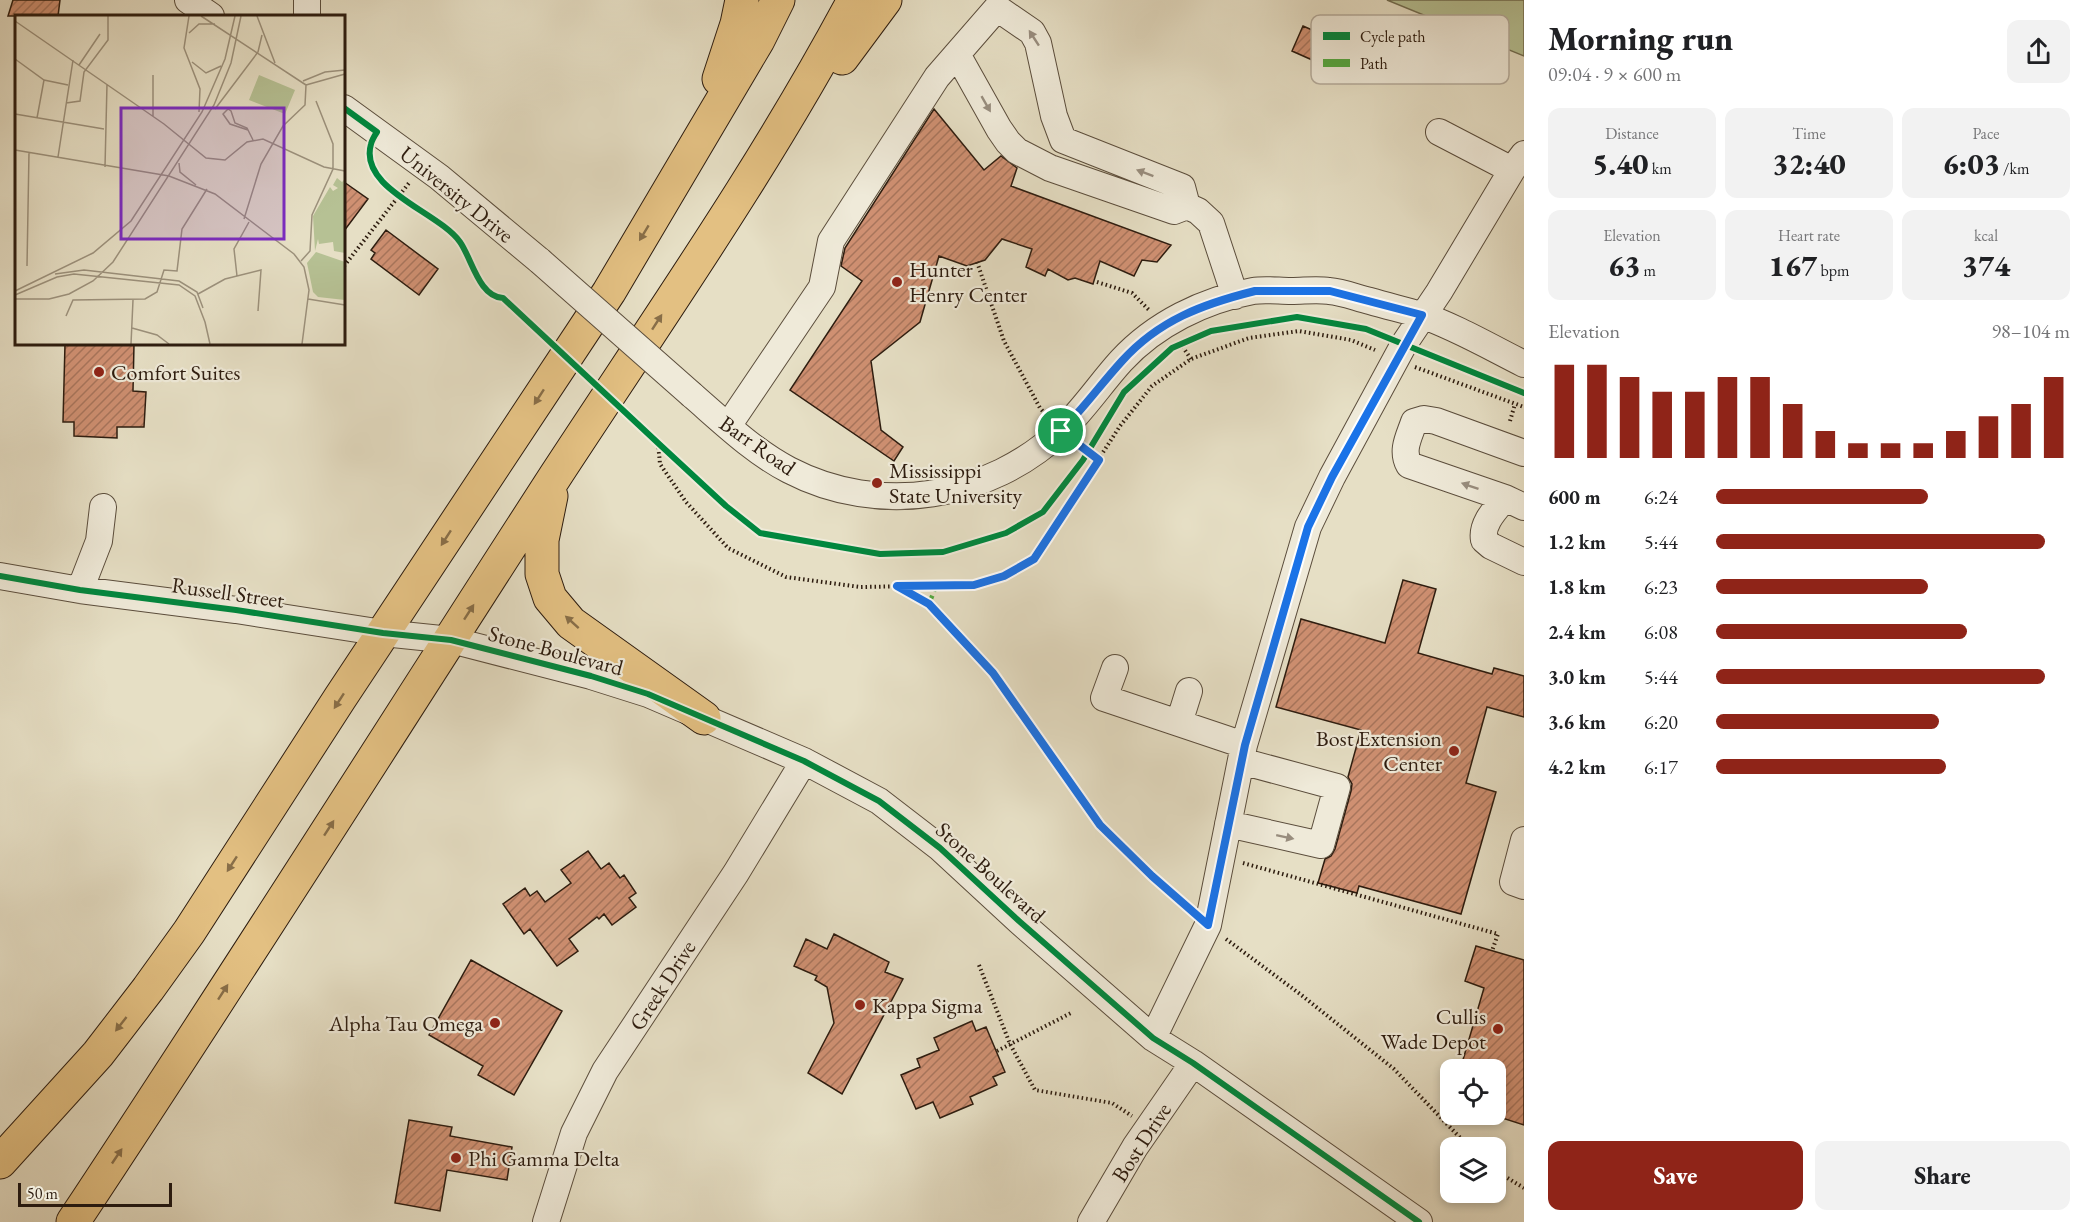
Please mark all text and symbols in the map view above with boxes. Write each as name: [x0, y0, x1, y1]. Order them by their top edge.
inset map: [15, 15, 345, 345]
legend: [1311, 15, 1509, 84]
text: Morning run: [1548, 17, 1733, 60]
button: share: [2007, 20, 2070, 83]
text: Cycle path: [1360, 26, 1425, 47]
one-way arrow: [1028, 30, 1039, 47]
text: Path: [1360, 53, 1388, 74]
text: 09:04 · 9 × 600 m: [1548, 61, 1681, 87]
one-way arrow: [980, 96, 990, 113]
text: Distance: [1605, 123, 1659, 144]
text: Time: [1792, 123, 1826, 144]
text: Pace: [1973, 123, 1999, 144]
street label: University Drive: [394, 139, 520, 250]
text: 5.40: [1592, 144, 1648, 183]
text: 32:40: [1772, 144, 1846, 183]
text: 6:03: [1943, 144, 2000, 183]
text: km: [1648, 158, 1672, 179]
text: /km: [2000, 158, 2029, 179]
one-way arrow: [1136, 168, 1154, 177]
one-way arrow: [638, 225, 649, 241]
text: Elevation: [1603, 225, 1661, 246]
text: Heart rate: [1778, 225, 1840, 246]
text: kcal: [1974, 225, 1998, 246]
text: 63: [1608, 246, 1640, 285]
text: 167: [1769, 246, 1817, 285]
text: 374: [1962, 246, 2010, 285]
place label: Hunter Henry Center: [909, 255, 1028, 309]
text: m: [1640, 260, 1656, 281]
text: bpm: [1817, 260, 1849, 281]
marker: Hunter Henry Center: [890, 275, 904, 289]
one-way arrow: [651, 315, 663, 331]
text: Elevation: [1548, 318, 1620, 344]
text: 98–104 m: [1991, 318, 2070, 344]
place label: Comfort Suites: [111, 358, 240, 387]
marker: Comfort Suites: [92, 365, 106, 379]
one-way arrow: [534, 389, 545, 405]
pin: [1035, 405, 1086, 456]
street label: Barr Road: [714, 409, 802, 483]
icon: arrive: [1044, 414, 1077, 447]
place label: Mississippi State University: [889, 456, 1022, 510]
marker: Mississippi State University: [870, 476, 884, 490]
one-way arrow: [1460, 480, 1478, 490]
text: 600 m: [1548, 484, 1601, 510]
text: 6:24: [1644, 484, 1678, 510]
text: 1.2 km: [1548, 529, 1606, 555]
text: 5:44: [1644, 529, 1678, 555]
one-way arrow: [441, 530, 452, 546]
street label: Russell Street: [170, 570, 286, 615]
text: 1.8 km: [1548, 574, 1606, 600]
text: 6:23: [1644, 574, 1678, 600]
one-way arrow: [463, 604, 474, 620]
one-way arrow: [565, 616, 580, 629]
street label: Stone Boulevard: [485, 619, 627, 683]
text: 2.4 km: [1548, 619, 1606, 645]
text: 6:08: [1644, 619, 1678, 645]
text: 3.0 km: [1548, 664, 1606, 690]
text: 5:44: [1644, 664, 1678, 690]
one-way arrow: [333, 692, 344, 709]
text: 3.6 km: [1548, 709, 1606, 735]
text: 6:20: [1644, 709, 1678, 735]
place label: Bost Extension Center: [1316, 724, 1443, 778]
marker: Bost Extension Center: [1447, 744, 1461, 758]
text: 4.2 km: [1548, 754, 1606, 780]
text: 6:17: [1644, 754, 1678, 780]
street label: Stone Boulevard: [930, 815, 1052, 930]
one-way arrow: [323, 821, 335, 837]
one-way arrow: [1276, 833, 1295, 842]
one-way arrow: [227, 856, 238, 872]
street label: Greek Drive: [622, 934, 703, 1036]
one-way arrow: [218, 984, 229, 1001]
place label: Kappa Sigma: [872, 991, 983, 1020]
marker: Kappa Sigma: [853, 998, 867, 1012]
place label: Cullis Wade Depot: [1381, 1002, 1486, 1056]
place label: Alpha Tau Omega: [328, 1009, 483, 1038]
one-way arrow: [115, 1016, 128, 1032]
marker: Alpha Tau Omega: [488, 1016, 502, 1030]
marker: Cullis Wade Depot: [1491, 1022, 1505, 1036]
map controls: [1440, 1059, 1506, 1203]
button: locate: [1440, 1059, 1506, 1125]
street label: Bost Drive: [1105, 1097, 1178, 1188]
button: layers: [1440, 1137, 1506, 1203]
button: Save: [1548, 1141, 1803, 1210]
button: Share: [1815, 1141, 2070, 1210]
place label: Phi Gamma Delta: [468, 1144, 620, 1173]
one-way arrow: [111, 1148, 122, 1164]
marker: Phi Gamma Delta: [449, 1151, 463, 1165]
scale bar: [18, 1180, 172, 1208]
text: 50 m: [27, 1183, 58, 1204]

